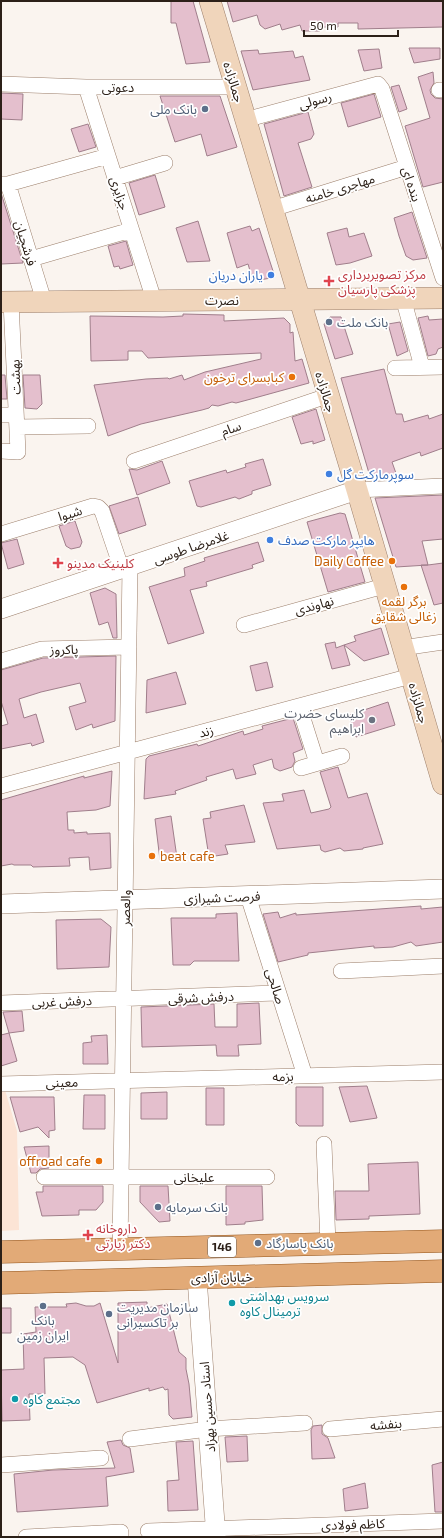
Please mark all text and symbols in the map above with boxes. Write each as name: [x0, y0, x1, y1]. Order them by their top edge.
scale bar: [304, 12, 398, 38]
text: 50 m: [310, 18, 337, 32]
street label: جمالزاده: [220, 60, 248, 105]
street label: دعوتی: [102, 79, 134, 96]
street label: رسولی: [297, 88, 334, 113]
place label: بانک ملی: [150, 101, 197, 118]
marker: بانک ملی: [200, 104, 210, 114]
street label: بنده ای: [398, 164, 425, 204]
street label: مهاجری خامنه: [303, 170, 377, 207]
street label: جزایری: [106, 174, 133, 213]
street label: فرشچیان: [10, 218, 41, 268]
place label: مرکز تصویربرداری پزشکی پارسیان: [338, 266, 426, 299]
place label: یاران دریان: [209, 267, 263, 284]
marker: یاران دریان: [266, 270, 276, 280]
marker: مرکز تصویربرداری پزشکی پارسیان: [323, 275, 335, 287]
street label: نصرت: [205, 292, 239, 308]
place label: بانک ملت: [337, 314, 388, 330]
marker: بانک ملت: [324, 317, 334, 327]
street label: بهشت: [6, 359, 25, 395]
place label: کبابسرای ترخون: [204, 369, 285, 386]
street label: جمالزاده: [312, 370, 340, 415]
marker: کبابسرای ترخون: [287, 372, 297, 382]
street label: سام: [219, 417, 244, 441]
place label: سوپرمارکت گل: [337, 466, 414, 484]
marker: سوپرمارکت گل: [324, 469, 334, 479]
street label: شیوا: [56, 502, 84, 524]
street label: غلامرضا طوسی: [151, 526, 232, 568]
place label: هايپر ماركت صدف: [278, 532, 375, 550]
marker: هايپر ماركت صدف: [265, 535, 275, 545]
place label: Daily Coffee: [314, 553, 384, 569]
place label: کلینیک مدینو: [67, 555, 135, 571]
marker: Daily Coffee: [387, 556, 397, 566]
marker: کلینیک مدینو: [52, 557, 64, 569]
marker: برگر لقمه زغالی شقایق: [399, 582, 409, 592]
street label: نهاوندی: [293, 592, 336, 619]
place label: برگر لقمه زغالی شقایق: [371, 593, 437, 625]
street label: پاکروز: [48, 641, 79, 659]
street label: جمالزاده: [406, 681, 433, 726]
place label: کلیسای حضرت ابراهیم: [284, 705, 365, 739]
marker: کلیسای حضرت ابراهیم: [367, 715, 377, 725]
street label: زند: [197, 721, 215, 741]
place label: beat cafe: [160, 848, 215, 864]
marker: beat cafe: [147, 851, 157, 861]
street label: فرصت شیرازی: [183, 888, 261, 907]
street label: والعصر: [117, 889, 133, 927]
street label: صالحی: [262, 966, 289, 1006]
street label: درفش شرقی: [168, 988, 234, 1007]
street label: درفش غربی: [32, 992, 92, 1011]
street label: بزمه: [272, 1068, 294, 1084]
street label: معینی: [46, 1074, 79, 1091]
place label: offroad cafe: [19, 1153, 91, 1169]
marker: offroad cafe: [94, 1156, 104, 1166]
street label: علیخانی: [174, 1169, 215, 1186]
place label: بانک سرمایه: [166, 1199, 228, 1215]
marker: بانک سرمایه: [153, 1202, 163, 1212]
place label: داروخانه دکتر زیارتی: [96, 1220, 150, 1252]
marker: داروخانه دکتر زیارتی: [83, 1230, 93, 1240]
place label: بانک پاسارگاد: [266, 1235, 334, 1253]
road number: 146: [208, 1237, 236, 1257]
marker: بانک پاسارگاد: [253, 1238, 263, 1248]
street label: خیابان آزادی: [191, 1268, 254, 1287]
place label: سرویس بهداشتی ترمینال کاوه: [240, 1288, 329, 1320]
marker: سرویس بهداشتی ترمینال کاوه: [227, 1298, 237, 1308]
place label: سازمان مدیریت بر تاکسیرانی: [117, 1299, 198, 1331]
marker: بانک ایران زمین: [38, 1301, 48, 1311]
marker: سازمان مدیریت بر تاکسیرانی: [104, 1309, 114, 1319]
place label: بانک ایران زمین: [17, 1312, 69, 1344]
street label: استاد حسین بهزاد: [196, 1361, 219, 1453]
place label: مجتمع کاوه: [23, 1391, 81, 1410]
marker: مجتمع کاوه: [10, 1394, 20, 1404]
street label: بنفشه: [369, 1415, 403, 1433]
street label: کاظم فولادی: [321, 1515, 386, 1536]

